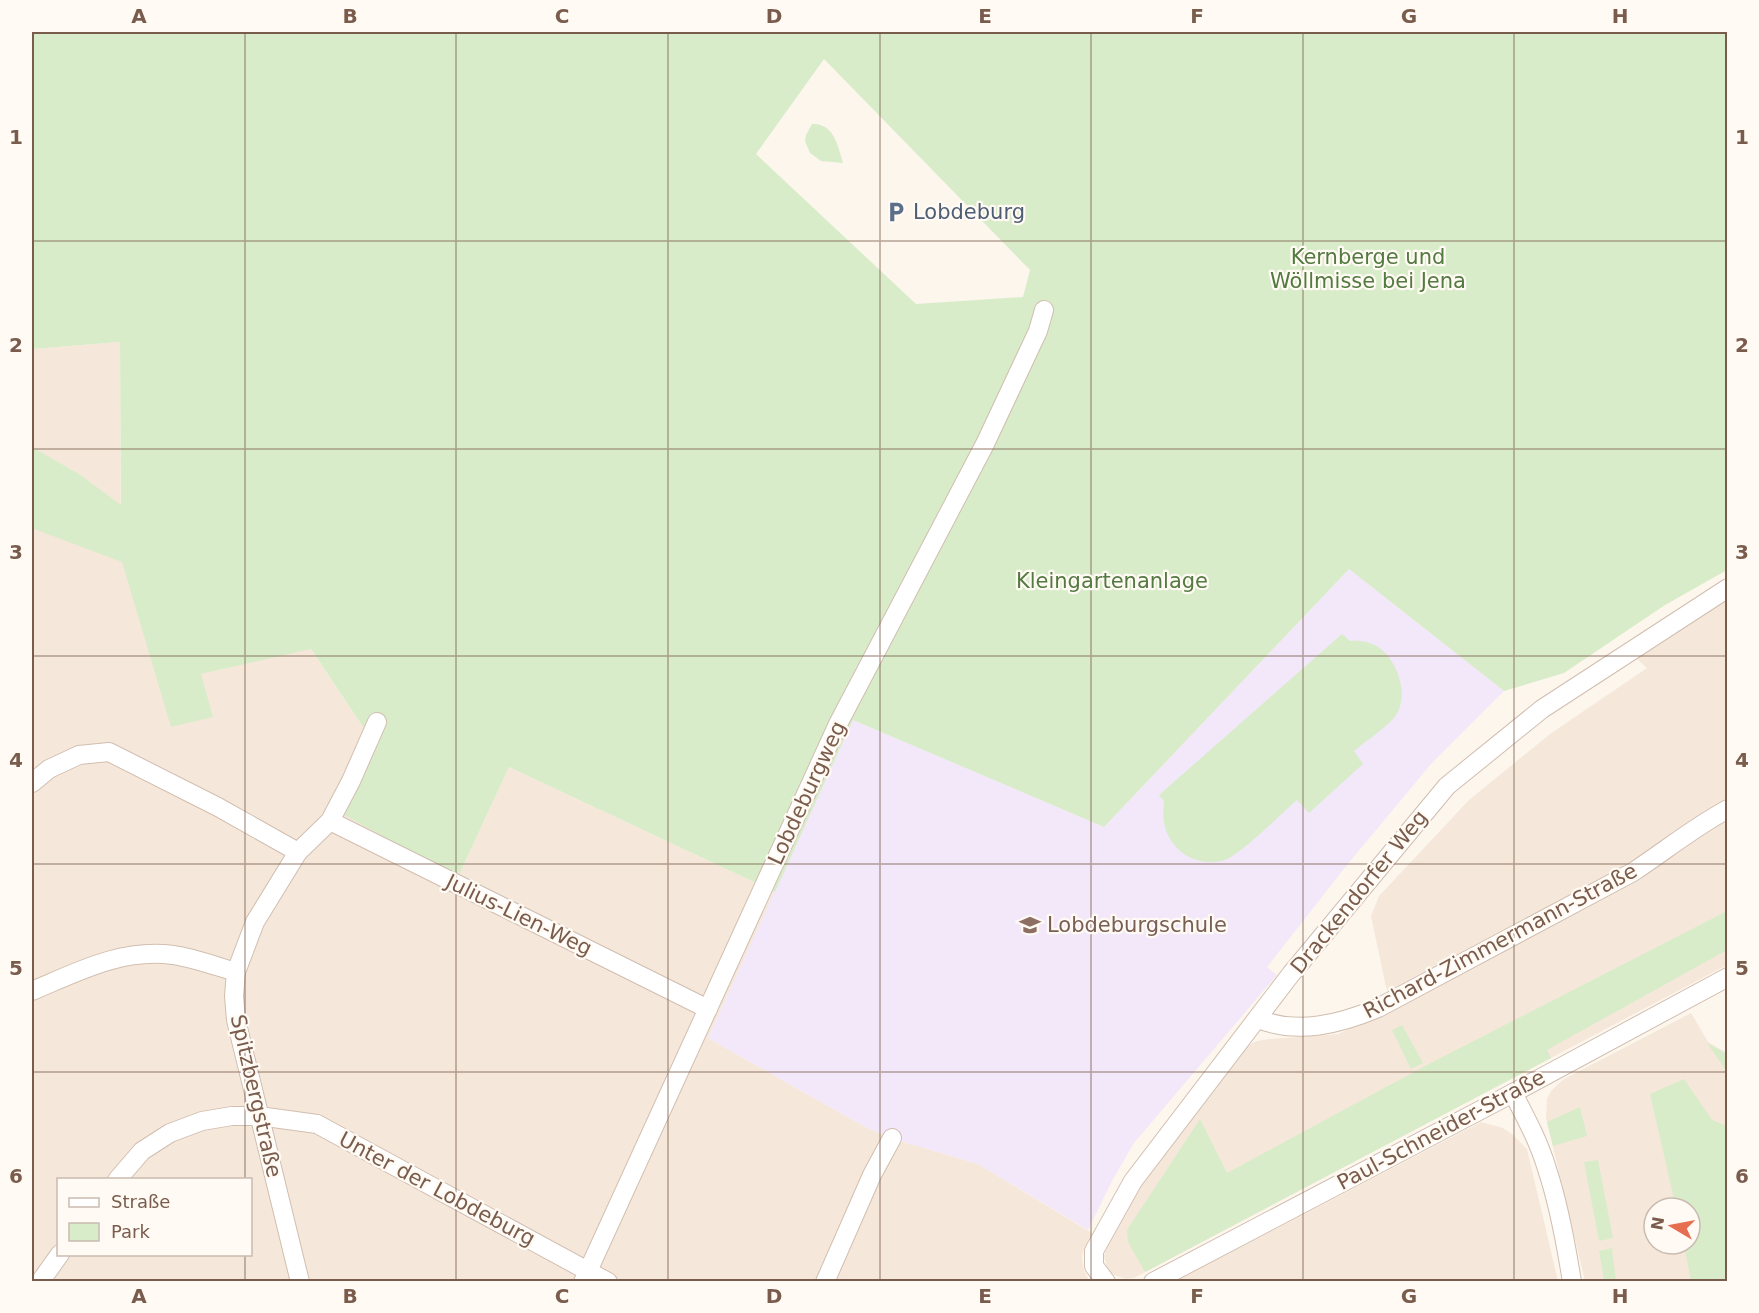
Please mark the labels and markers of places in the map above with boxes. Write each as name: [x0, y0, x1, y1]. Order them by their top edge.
parking icon: Lobdeburg: [884, 200, 908, 224]
place label: Lobdeburg: [913, 200, 1025, 224]
school or university icon: Lobdeburgschule: [1018, 913, 1042, 937]
place label: Lobdeburgschule: [1047, 913, 1227, 937]

